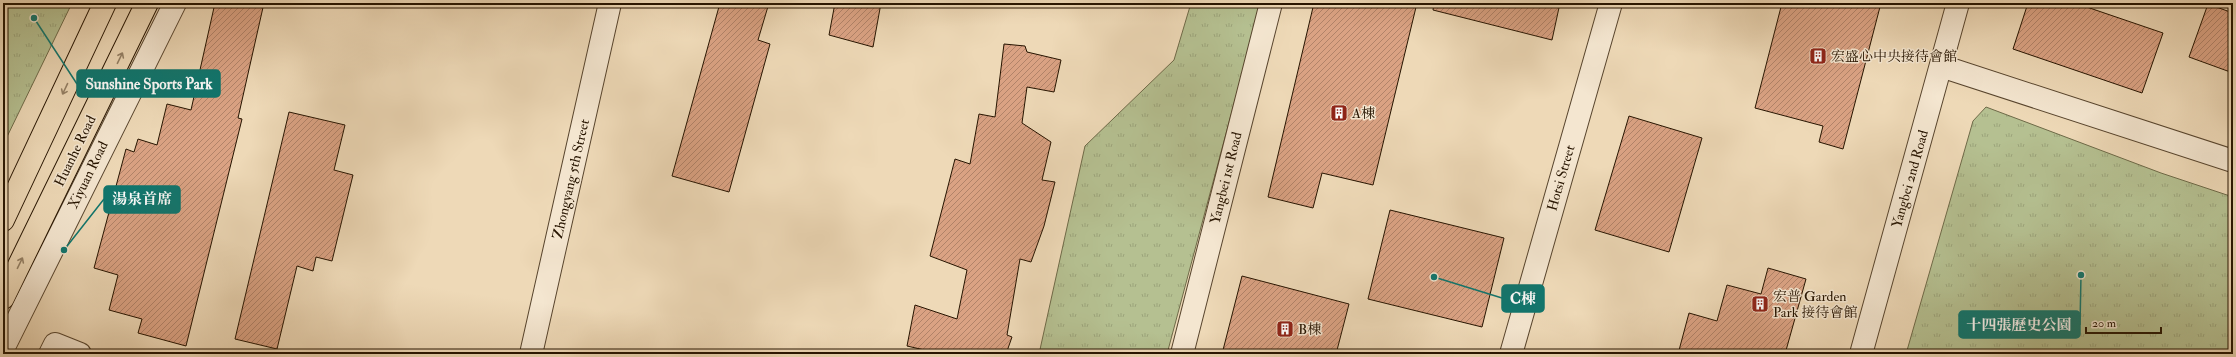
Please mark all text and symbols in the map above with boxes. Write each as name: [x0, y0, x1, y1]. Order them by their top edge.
building icon: 宏盛心中央接待會館: [1808, 46, 1828, 66]
place label: 宏盛心中央接待會館: [1831, 48, 1957, 65]
one-way arrow: [117, 52, 124, 64]
callout: Sunshine Sports Park: [77, 70, 220, 97]
text: Sunshine Sports Park: [85, 75, 213, 95]
one-way arrow: [61, 83, 68, 95]
building icon: A棟: [1329, 103, 1349, 123]
place label: A棟: [1351, 105, 1375, 122]
street label: Huanhe Road: [50, 113, 100, 189]
street label: Zhongyang 5th Street: [549, 117, 594, 241]
street label: Yangbei 2nd Road: [1888, 128, 1932, 230]
street label: Yangbei 1st Road: [1206, 130, 1246, 226]
street label: Xiyuan Road: [64, 138, 113, 212]
street label: Hotsi Street: [1543, 143, 1579, 213]
callout: 湯泉首席: [104, 186, 180, 213]
text: 湯泉首席: [112, 190, 172, 209]
one-way arrow: [17, 258, 24, 270]
callout: C棟: [1502, 285, 1544, 312]
place label: 宏普 Garden Park 接待會館: [1773, 288, 1857, 321]
text: C棟: [1510, 290, 1536, 309]
building icon: 宏普 Garden Park 接待會館: [1750, 294, 1770, 314]
scale bar: [2086, 309, 2161, 335]
callout: 十四張歷史公園: [1959, 311, 2080, 338]
text: 十四張歷史公園: [1966, 316, 2072, 335]
text: 20 m: [2092, 316, 2117, 331]
building icon: B棟: [1275, 319, 1295, 339]
place label: B棟: [1298, 321, 1321, 338]

